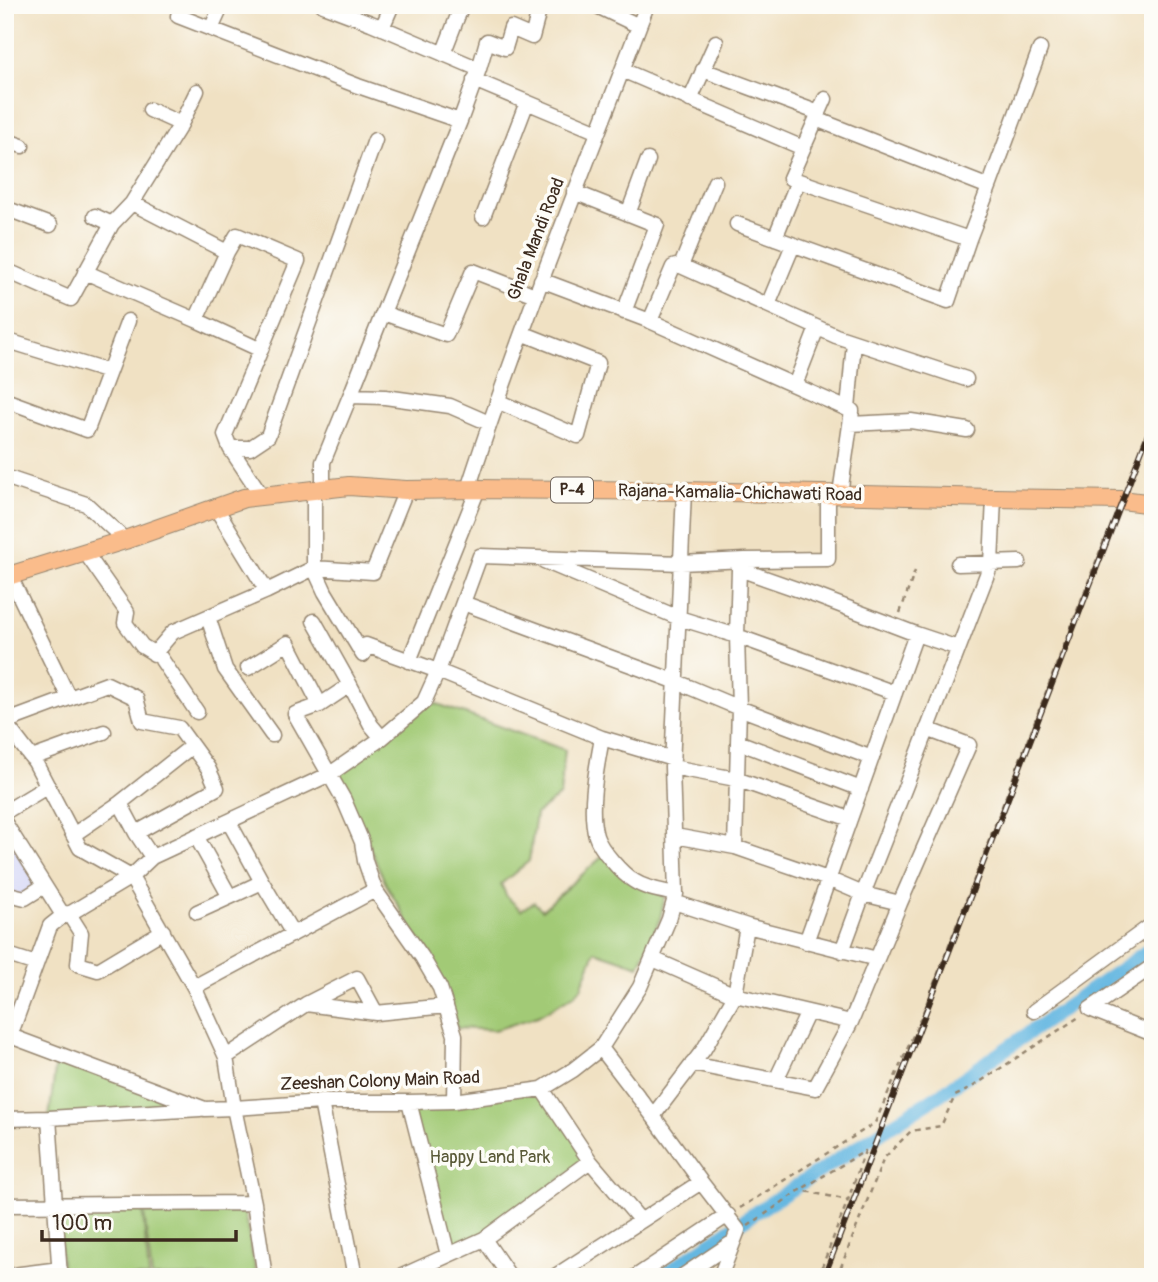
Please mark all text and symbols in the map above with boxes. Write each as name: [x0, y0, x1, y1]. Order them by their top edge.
street label: Ghala Mandi Road: [502, 174, 570, 304]
road number: P-4: [551, 477, 593, 503]
street label: Rajana-Kamalia-Chichawati Road: [618, 479, 862, 507]
street label: Zeeshan Colony Main Road: [280, 1066, 480, 1096]
park label: Happy Land Park: [430, 1146, 551, 1169]
scale bar: [42, 1198, 236, 1242]
text: 100 m: [52, 1210, 112, 1237]

